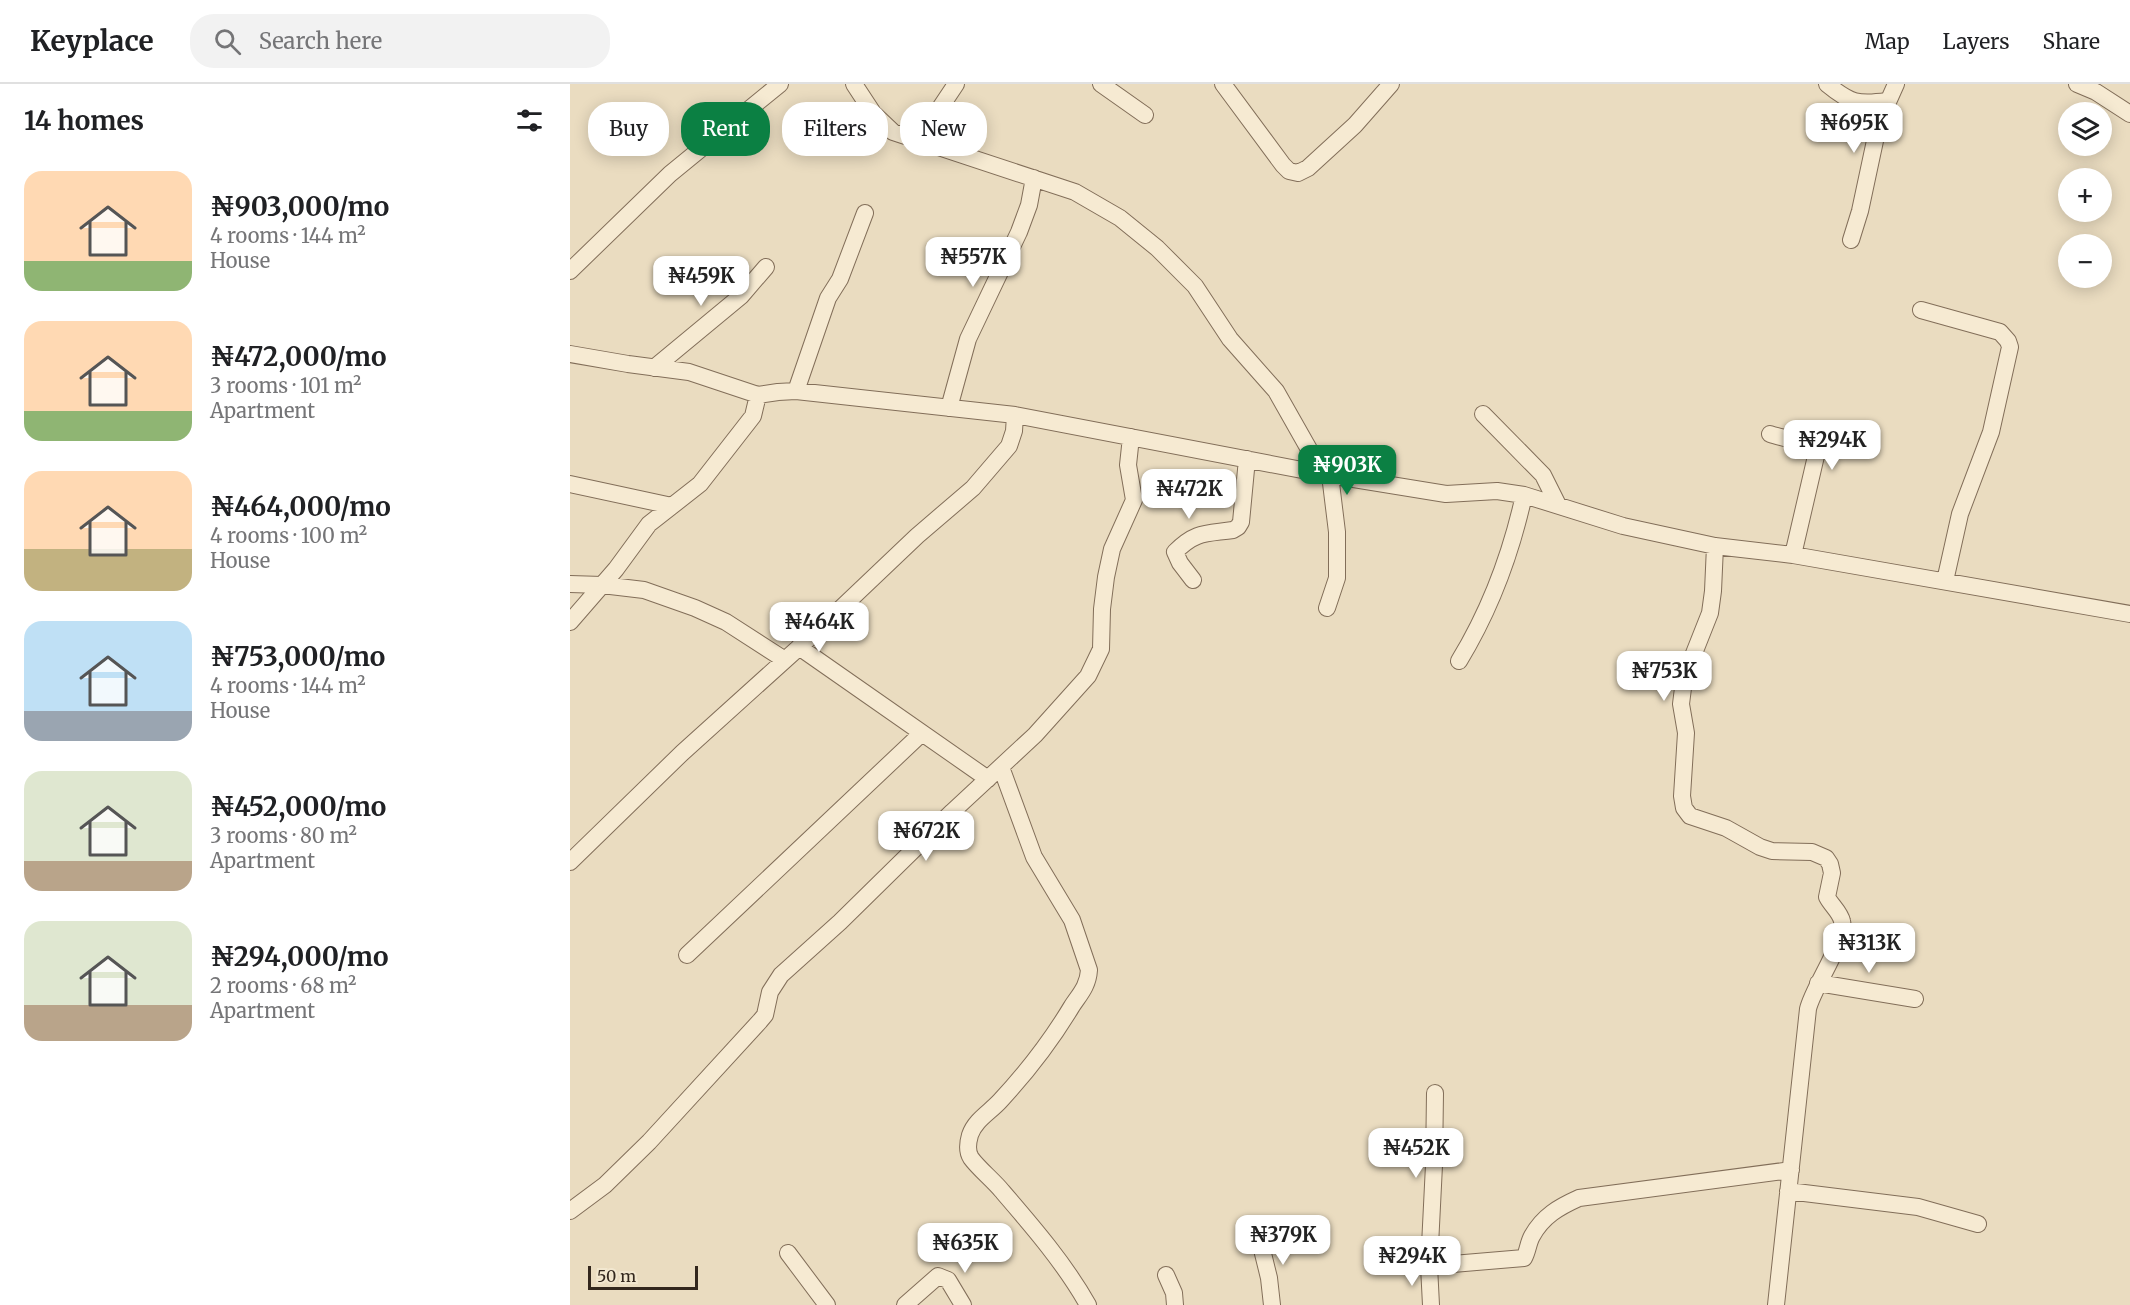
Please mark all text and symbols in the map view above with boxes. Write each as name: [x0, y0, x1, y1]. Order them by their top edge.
search box: [190, 14, 610, 68]
text: Keyplace: [30, 23, 154, 59]
icon: search: [211, 25, 244, 58]
text: Search here: [259, 27, 382, 55]
text: Map: [1865, 28, 1910, 55]
text: Layers: [1943, 28, 2010, 55]
text: Share: [2043, 28, 2100, 55]
chip: Buy: [588, 102, 669, 156]
chip: Rent: [681, 102, 770, 156]
chip: Filters: [782, 102, 888, 156]
chip: New: [900, 102, 987, 156]
map controls: [2058, 102, 2112, 288]
button: layers: [2058, 102, 2112, 156]
pin: ₦695K: [1812, 103, 1896, 154]
text: 14 homes: [24, 104, 144, 137]
icon: filters: [513, 104, 546, 137]
text: ₦695K: [1820, 110, 1888, 135]
button: +: [2058, 168, 2112, 222]
text: ₦903,000/mo: [210, 190, 389, 223]
icon: home: [72, 195, 144, 267]
text: 4 rooms · 144 m²: [210, 223, 366, 248]
button: −: [2058, 234, 2112, 288]
pin: ₦557K: [931, 237, 1015, 288]
text: ₦557K: [940, 244, 1006, 269]
text: House: [210, 248, 270, 273]
pin: ₦459K: [659, 256, 743, 307]
text: ₦459K: [667, 263, 735, 288]
text: ₦472,000/mo: [210, 340, 387, 373]
icon: home: [72, 345, 144, 417]
text: 3 rooms · 101 m²: [210, 373, 361, 398]
text: Apartment: [210, 398, 315, 423]
pin: ₦294K: [1790, 420, 1874, 471]
text: ₦294K: [1798, 427, 1866, 452]
pin: ₦903K: [1305, 445, 1389, 496]
text: ₦903K: [1312, 452, 1382, 477]
pin: ₦472K: [1147, 469, 1231, 520]
text: ₦472K: [1155, 476, 1223, 501]
text: ₦464,000/mo: [210, 490, 391, 523]
icon: home: [72, 495, 144, 567]
text: 4 rooms · 100 m²: [210, 523, 367, 548]
text: House: [210, 548, 270, 573]
pin: ₦464K: [777, 602, 861, 653]
text: ₦464K: [784, 609, 854, 634]
text: ₦753,000/mo: [210, 640, 385, 673]
icon: home: [72, 645, 144, 717]
pin: ₦753K: [1622, 651, 1706, 702]
text: ₦753K: [1631, 658, 1697, 683]
text: 4 rooms · 144 m²: [210, 673, 366, 698]
text: House: [210, 698, 270, 723]
text: ₦452,000/mo: [210, 790, 386, 823]
icon: home: [72, 795, 144, 867]
pin: ₦672K: [884, 811, 968, 862]
text: ₦672K: [892, 818, 960, 843]
text: 3 rooms · 80 m²: [210, 823, 357, 848]
text: Apartment: [210, 848, 315, 873]
pin: ₦313K: [1827, 923, 1911, 974]
text: ₦313K: [1837, 930, 1901, 955]
text: ₦294,000/mo: [210, 940, 389, 973]
icon: home: [72, 945, 144, 1017]
text: 2 rooms · 68 m²: [210, 973, 357, 998]
text: Apartment: [210, 998, 315, 1023]
pin: ₦452K: [1374, 1128, 1458, 1179]
text: ₦452K: [1382, 1135, 1450, 1160]
pin: ₦379K: [1241, 1215, 1325, 1266]
text: ₦379K: [1249, 1222, 1317, 1247]
pin: ₦635K: [923, 1223, 1007, 1274]
text: ₦635K: [932, 1230, 998, 1255]
pin: ₦294K: [1370, 1236, 1454, 1287]
text: ₦294K: [1378, 1243, 1446, 1268]
scale bar: [588, 1263, 698, 1290]
text: 50 m: [597, 1266, 636, 1286]

